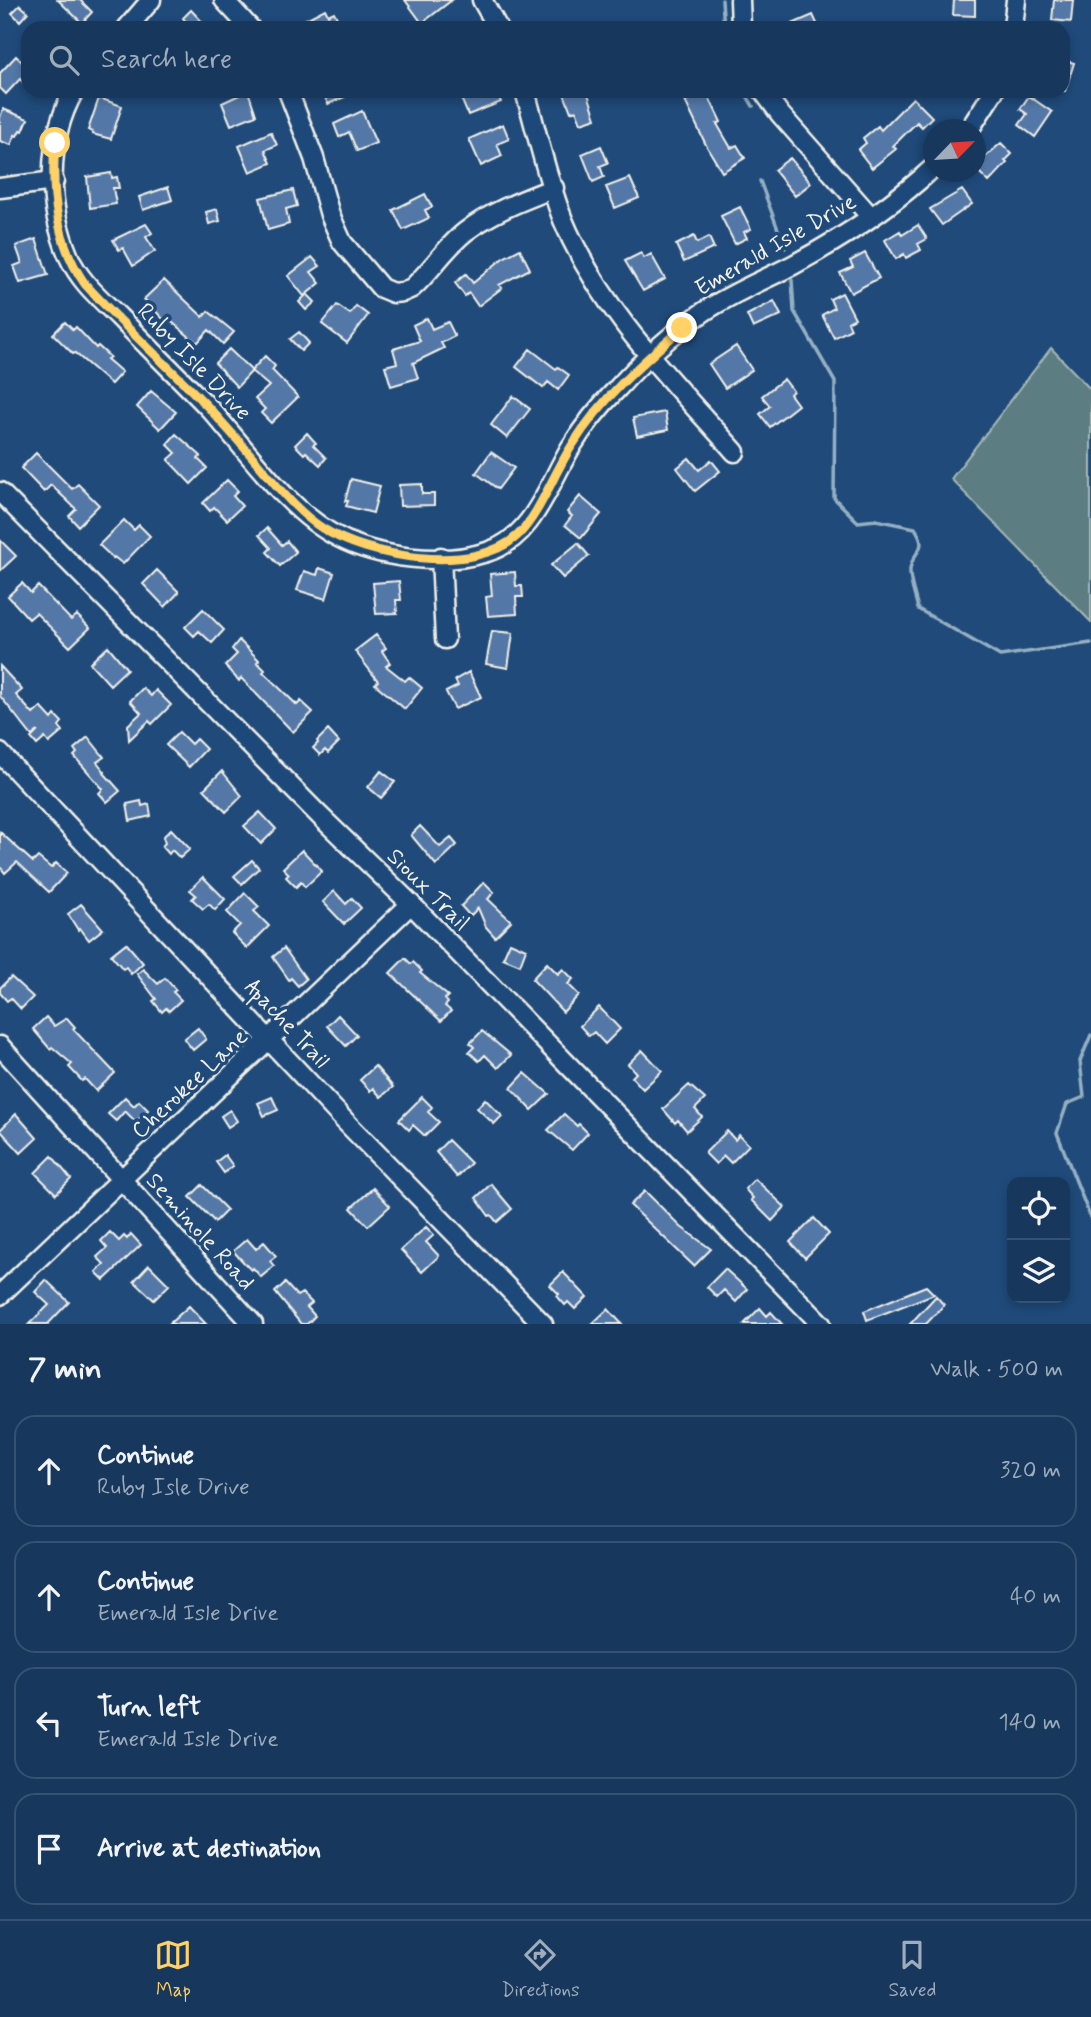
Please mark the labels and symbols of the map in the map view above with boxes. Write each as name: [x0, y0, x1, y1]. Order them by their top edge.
north arrow: [923, 119, 986, 182]
route start: [39, 127, 70, 158]
street label: Emerald Isle Drive: [690, 187, 862, 304]
street label: Ruby Isle Drive: [130, 297, 257, 428]
route end: [666, 312, 697, 343]
street label: Sioux Trail: [380, 842, 476, 938]
street label: Apache Trail: [237, 973, 336, 1076]
street label: Cherokee Lane: [126, 1023, 255, 1146]
street label: Seminole Road: [139, 1167, 260, 1298]

